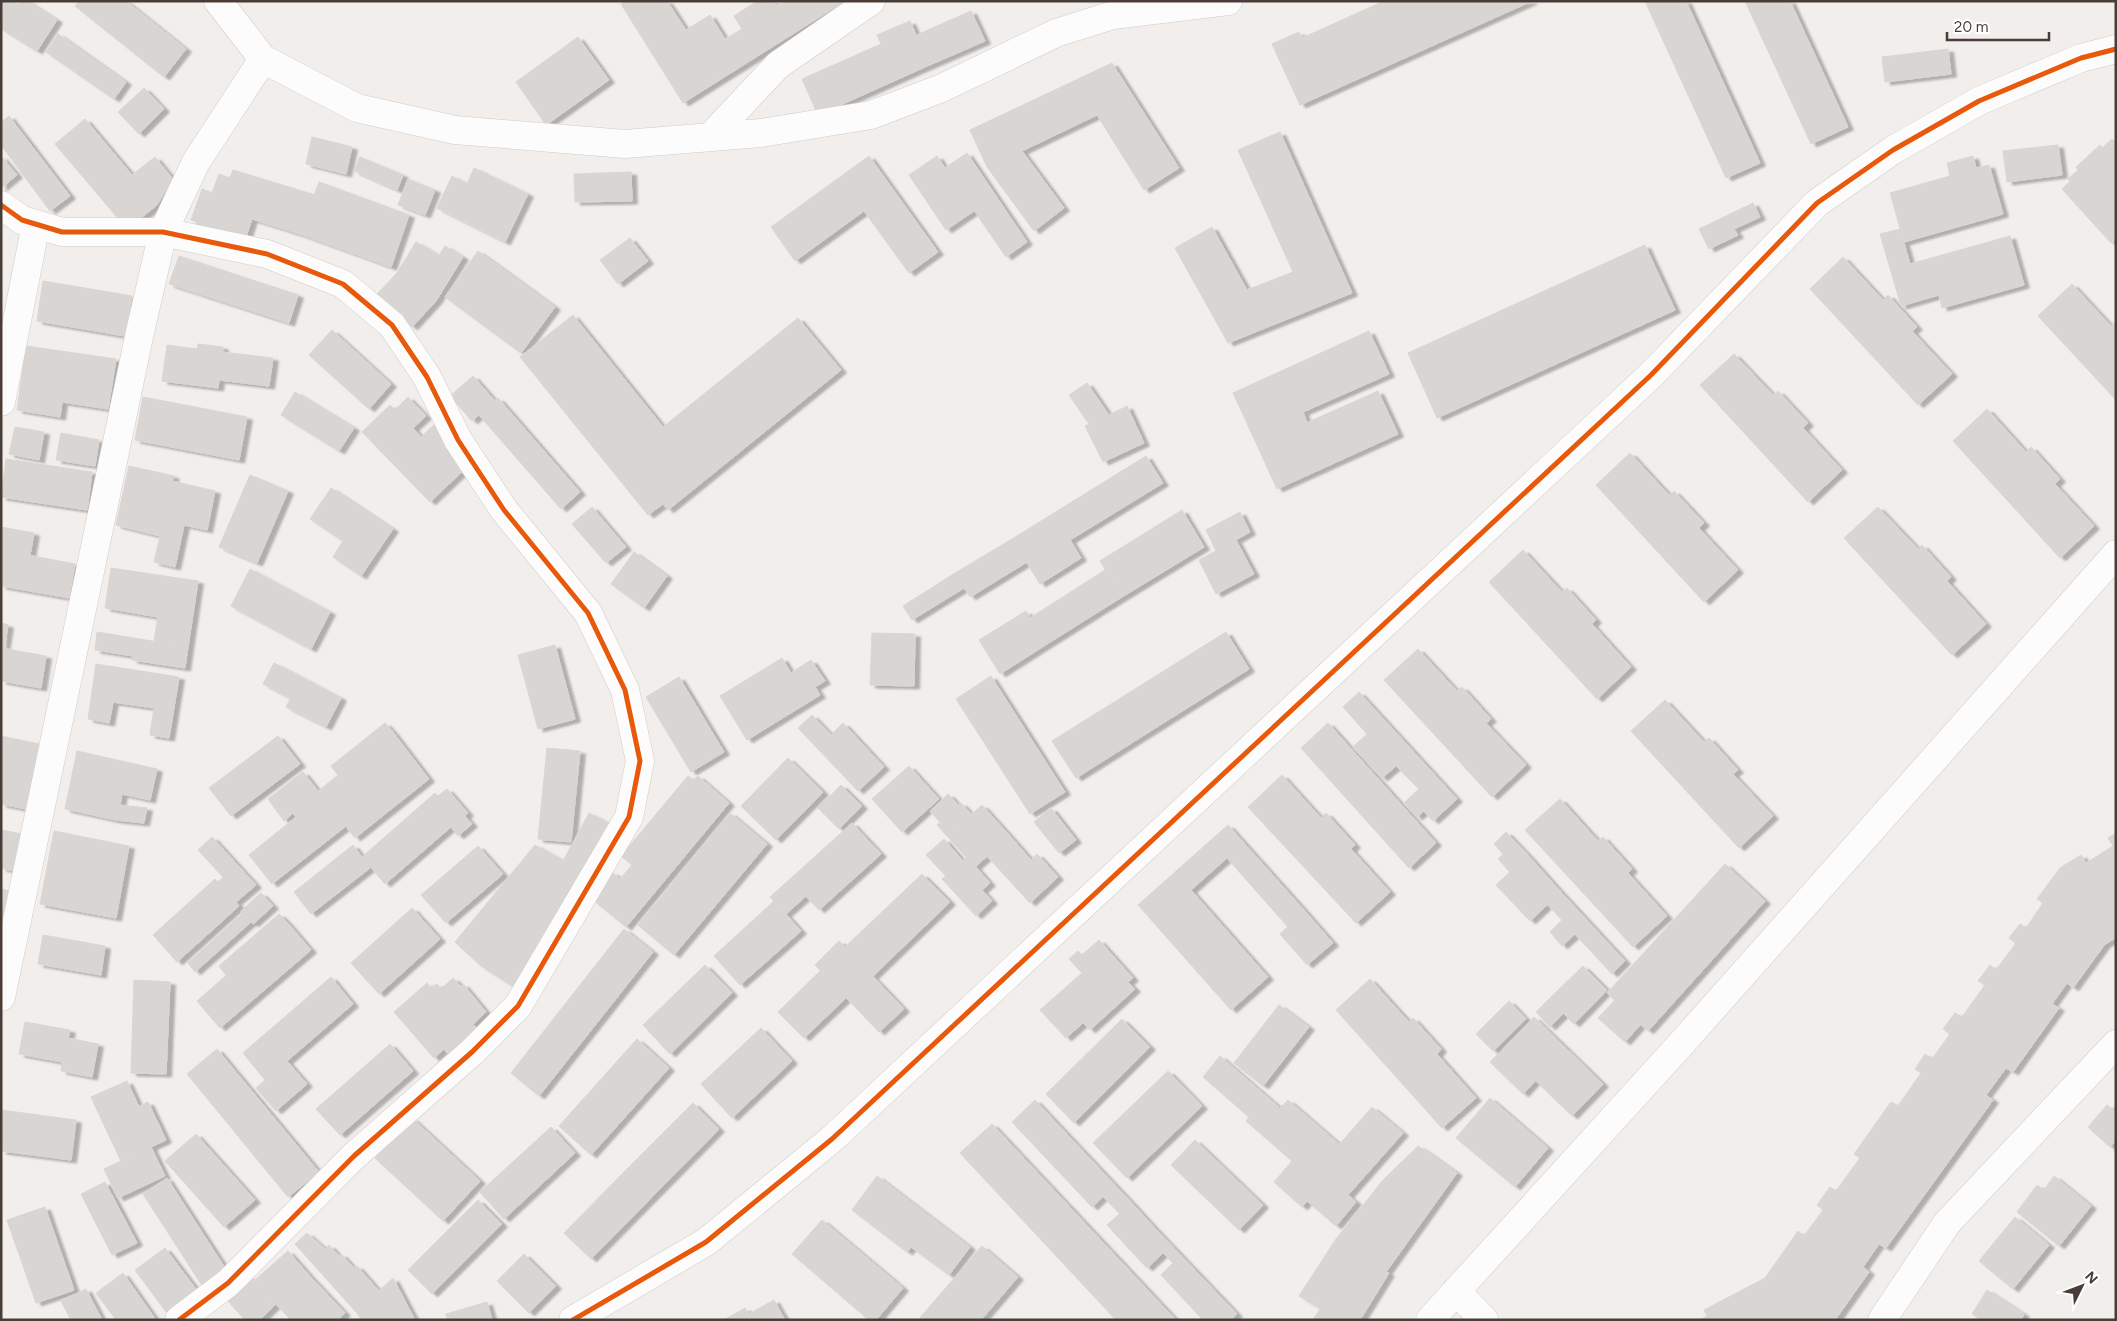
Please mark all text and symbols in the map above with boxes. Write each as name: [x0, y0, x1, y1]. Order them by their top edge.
scale bar: [1947, 10, 2050, 42]
text: 20 m: [1954, 18, 1988, 36]
north arrow: [2057, 1261, 2107, 1311]
text: N: [2081, 1268, 2101, 1287]

